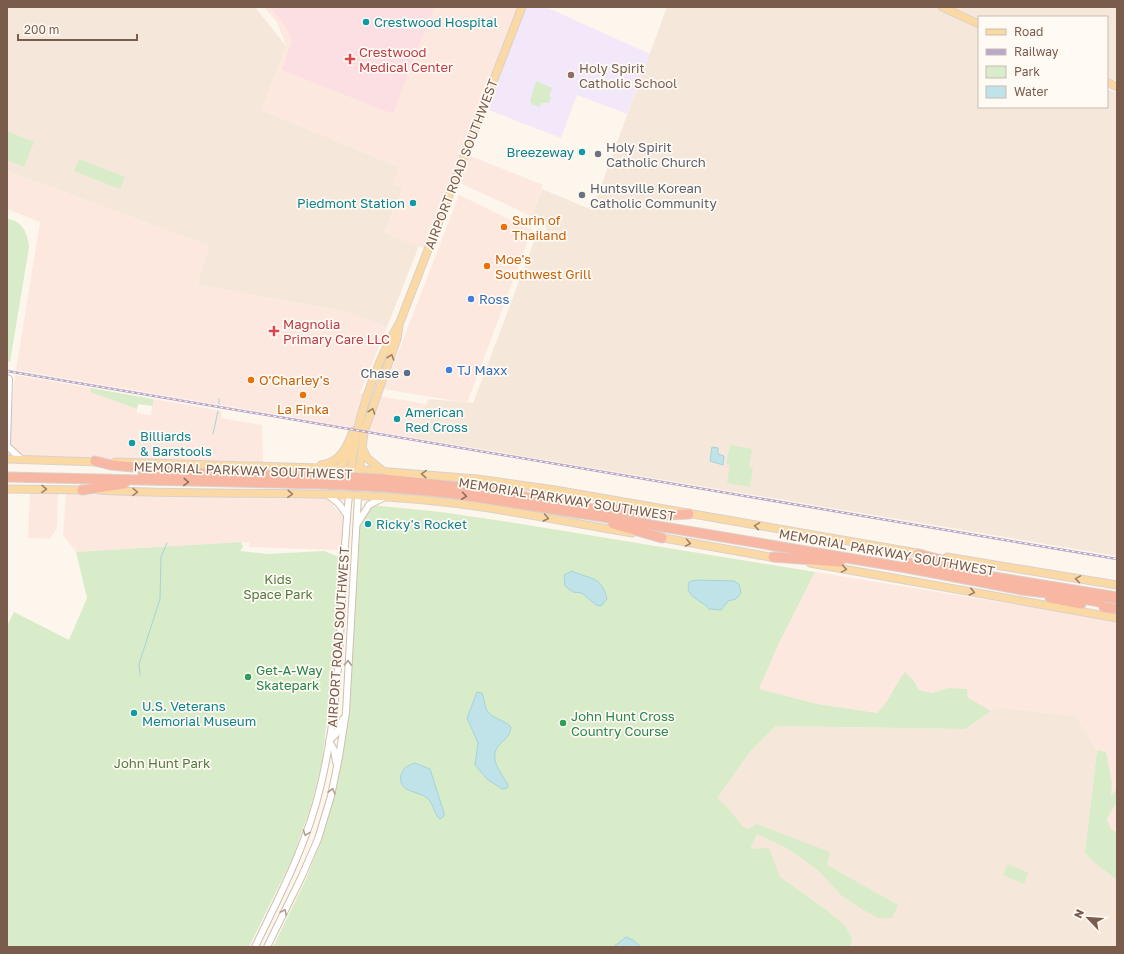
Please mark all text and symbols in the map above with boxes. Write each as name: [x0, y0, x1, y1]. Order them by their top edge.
place label: Crestwood Hospital: [374, 14, 498, 30]
scale bar: [18, 16, 137, 42]
legend: [978, 16, 1108, 108]
marker: Crestwood Hospital: [361, 17, 371, 27]
text: 200 m: [24, 22, 59, 37]
text: Road: [1014, 24, 1043, 39]
place label: Crestwood Medical Center: [359, 44, 453, 75]
text: Railway: [1014, 44, 1059, 59]
marker: Crestwood Medical Center: [344, 53, 356, 65]
place label: Holy Spirit Catholic School: [579, 60, 677, 91]
text: Park: [1014, 64, 1040, 79]
marker: Holy Spirit Catholic School: [566, 70, 576, 80]
street label: AIRPORT ROAD SOUTHWEST: [421, 77, 501, 251]
text: Water: [1014, 84, 1048, 99]
place label: Holy Spirit Catholic Church: [606, 139, 706, 170]
place label: Breezeway: [507, 144, 575, 160]
marker: Breezeway: [577, 147, 587, 157]
marker: Holy Spirit Catholic Church: [593, 149, 603, 159]
place label: Huntsville Korean Catholic Community: [590, 180, 717, 211]
marker: Huntsville Korean Catholic Community: [577, 190, 587, 200]
place label: Piedmont Station: [297, 195, 405, 211]
marker: Piedmont Station: [408, 198, 418, 208]
place label: Surin of Thailand: [512, 212, 566, 243]
marker: Surin of Thailand: [499, 222, 509, 232]
place label: Moe's Southwest Grill: [495, 251, 591, 282]
marker: Moe's Southwest Grill: [482, 261, 492, 271]
place label: Ross: [479, 291, 509, 307]
marker: Ross: [466, 294, 476, 304]
place label: Magnolia Primary Care LLC: [283, 316, 390, 347]
marker: Magnolia Primary Care LLC: [268, 325, 280, 337]
one-way arrow: [386, 353, 394, 360]
place label: TJ Maxx: [457, 362, 507, 378]
place label: Chase: [360, 365, 399, 381]
marker: TJ Maxx: [444, 365, 454, 375]
marker: Chase: [402, 368, 412, 378]
place label: O'Charley's: [259, 372, 330, 388]
marker: O'Charley's: [246, 375, 256, 385]
marker: La Finka: [298, 390, 308, 400]
place label: La Finka: [277, 401, 329, 417]
place label: American Red Cross: [405, 404, 468, 435]
one-way arrow: [367, 408, 375, 415]
marker: American Red Cross: [392, 414, 402, 424]
place label: Billiards & Barstools: [140, 428, 212, 459]
marker: Billiards & Barstools: [127, 438, 137, 448]
street label: MEMORIAL PARKWAY SOUTHWEST: [133, 458, 353, 482]
one-way arrow: [421, 469, 427, 478]
street label: MEMORIAL PARKWAY SOUTHWEST: [458, 474, 676, 524]
one-way arrow: [183, 477, 189, 486]
one-way arrow: [41, 485, 47, 494]
one-way arrow: [132, 488, 138, 496]
one-way arrow: [287, 489, 293, 498]
one-way arrow: [461, 491, 467, 500]
one-way arrow: [543, 514, 549, 522]
place label: Ricky's Rocket: [376, 516, 467, 532]
marker: Ricky's Rocket: [363, 519, 373, 529]
one-way arrow: [754, 522, 760, 531]
street label: MEMORIAL PARKWAY SOUTHWEST: [778, 525, 996, 579]
one-way arrow: [685, 538, 691, 547]
street label: AIRPORT ROAD SOUTHWEST: [324, 546, 352, 728]
one-way arrow: [841, 565, 847, 573]
park label: Kids Space Park: [243, 571, 313, 602]
one-way arrow: [1075, 576, 1082, 584]
one-way arrow: [969, 588, 975, 596]
one-way arrow: [344, 660, 352, 666]
place label: Get-A-Way Skatepark: [256, 662, 323, 693]
marker: Get-A-Way Skatepark: [243, 672, 253, 682]
place label: U.S. Veterans Memorial Museum: [142, 698, 256, 729]
marker: U.S. Veterans Memorial Museum: [129, 708, 139, 718]
place label: John Hunt Cross Country Course: [571, 708, 675, 739]
marker: John Hunt Cross Country Course: [558, 718, 568, 728]
park label: John Hunt Park: [114, 755, 211, 771]
one-way arrow: [327, 788, 335, 794]
one-way arrow: [303, 830, 311, 837]
north arrow: [1068, 898, 1108, 938]
text: N: [1071, 907, 1086, 920]
one-way arrow: [280, 909, 287, 916]

